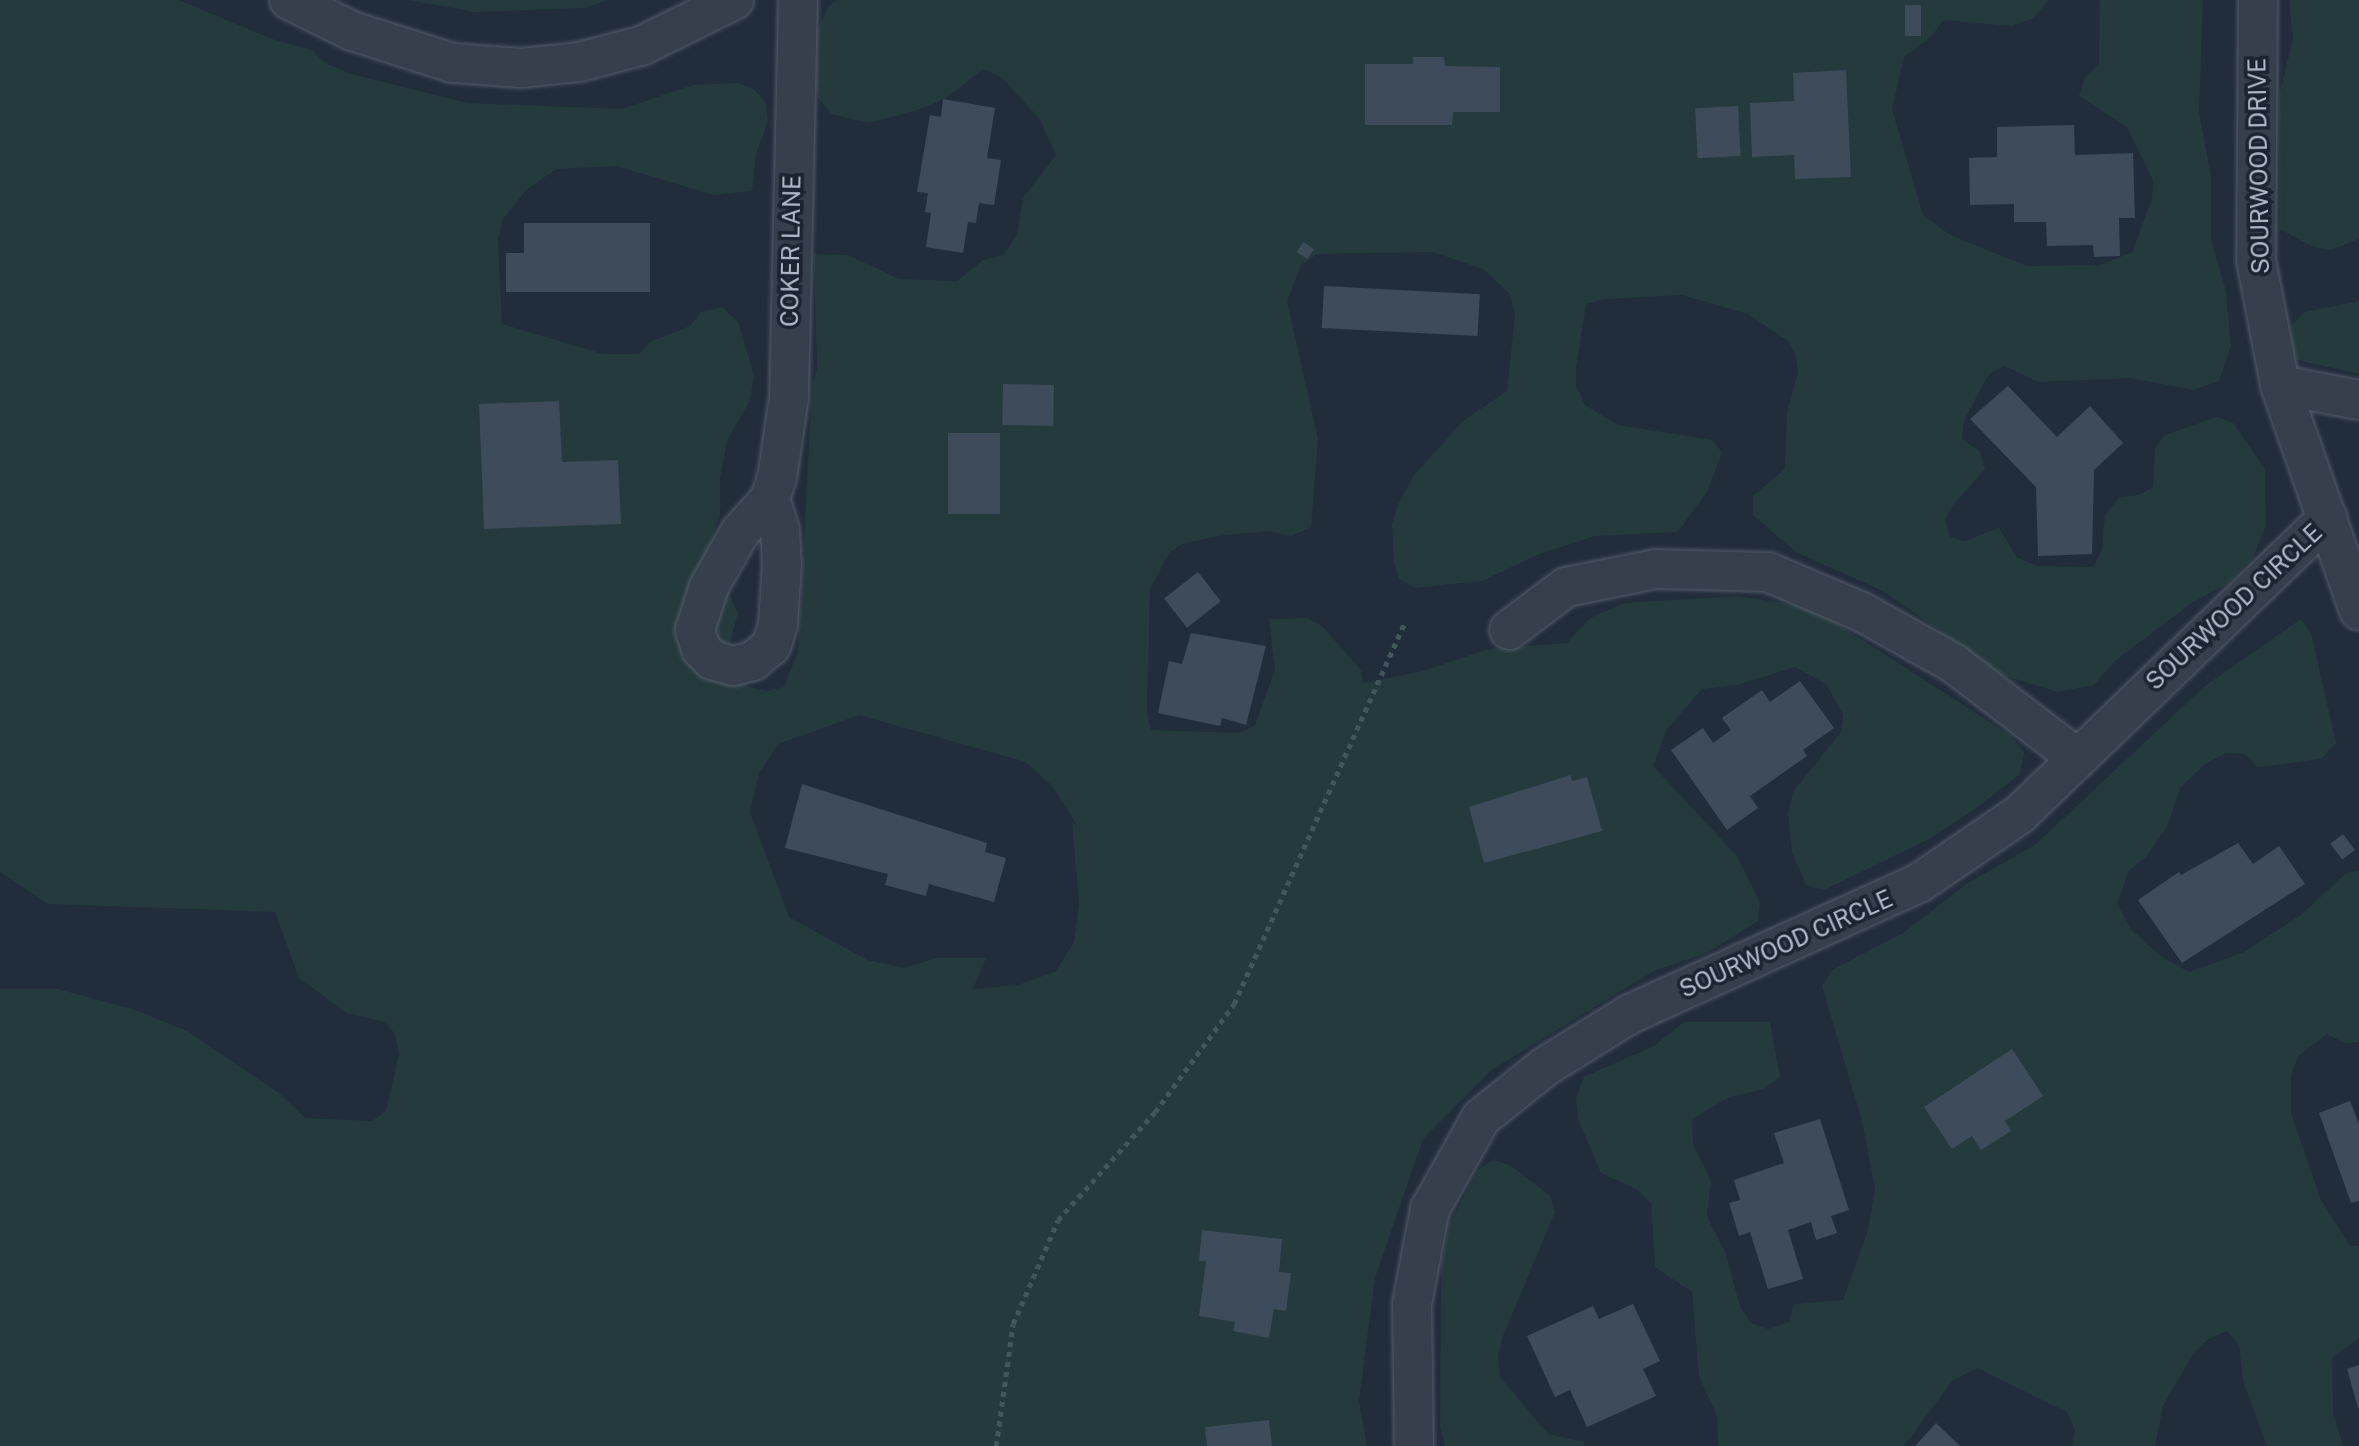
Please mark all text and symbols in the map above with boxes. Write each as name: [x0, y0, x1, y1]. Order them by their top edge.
street label: SOURWOOD DRIVE: [2243, 58, 2275, 274]
street label: COKER LANE: [775, 175, 807, 327]
street label: SOURWOOD CIRCLE: [2140, 518, 2328, 696]
street label: SOURWOOD CIRCLE: [1675, 884, 1897, 1004]

